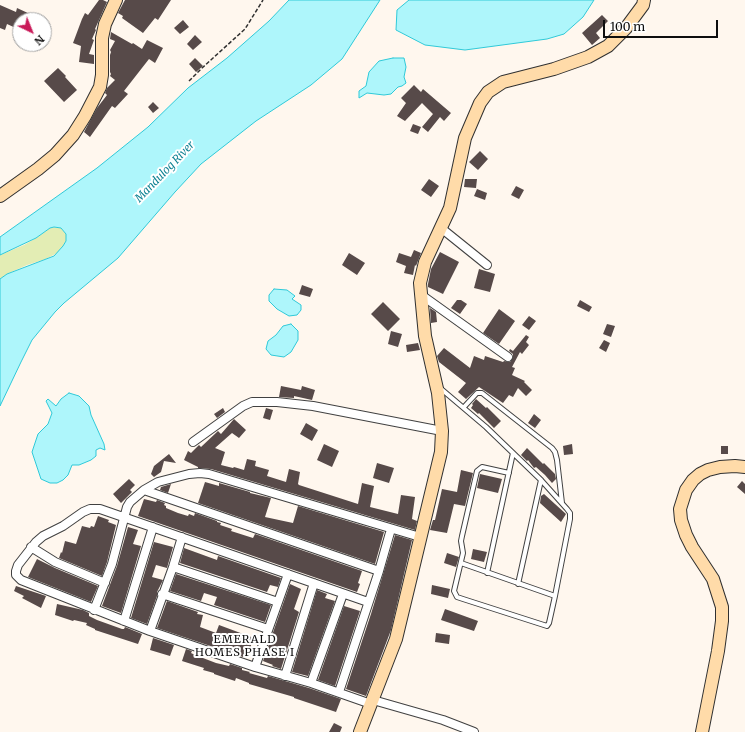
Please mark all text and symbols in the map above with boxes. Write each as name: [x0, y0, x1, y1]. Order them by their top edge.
north arrow: [12, 12, 52, 52]
scale bar: [605, 12, 720, 38]
text: 100 m: [610, 19, 645, 34]
text: N: [32, 32, 47, 48]
water label: Mandulog River: [133, 139, 197, 205]
district label: EMERALD HOMES PHASE I: [195, 633, 295, 659]

